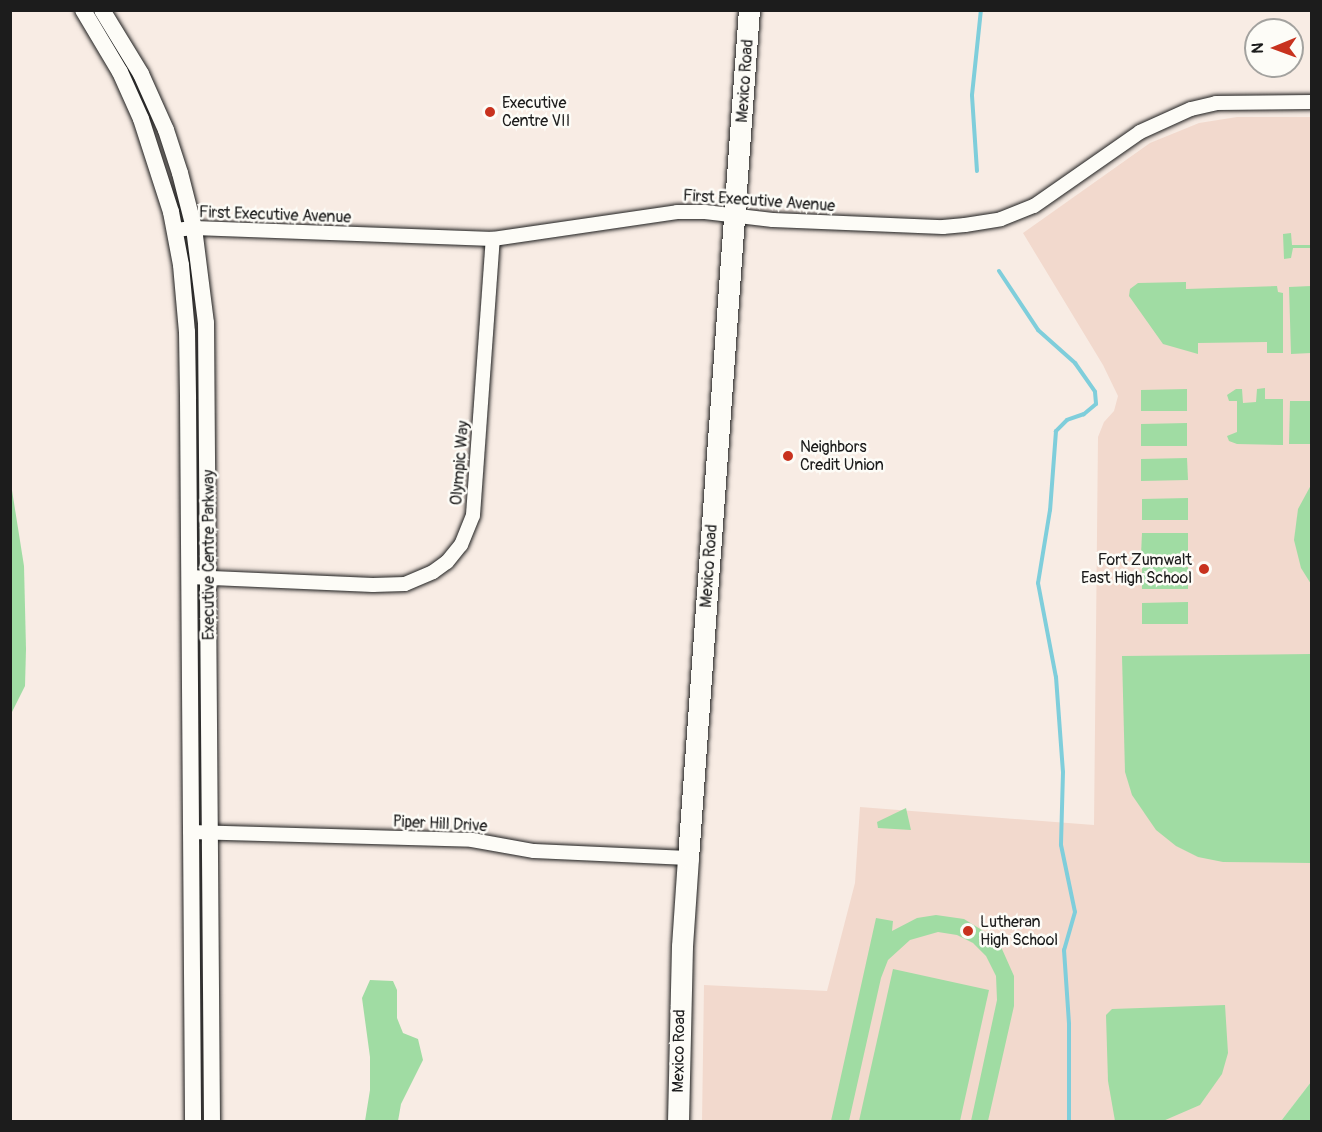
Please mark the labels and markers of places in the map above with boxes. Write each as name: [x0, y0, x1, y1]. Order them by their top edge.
place label: Executive Centre VII: [502, 93, 570, 131]
marker: Executive Centre VII: [483, 105, 497, 119]
place label: Neighbors Credit Union: [800, 437, 884, 475]
marker: Neighbors Credit Union: [781, 449, 795, 463]
place label: Fort Zumwalt East High School: [1081, 550, 1192, 588]
marker: Fort Zumwalt East High School: [1197, 562, 1211, 576]
place label: Lutheran High School: [980, 912, 1058, 950]
marker: Lutheran High School: [961, 924, 975, 938]

